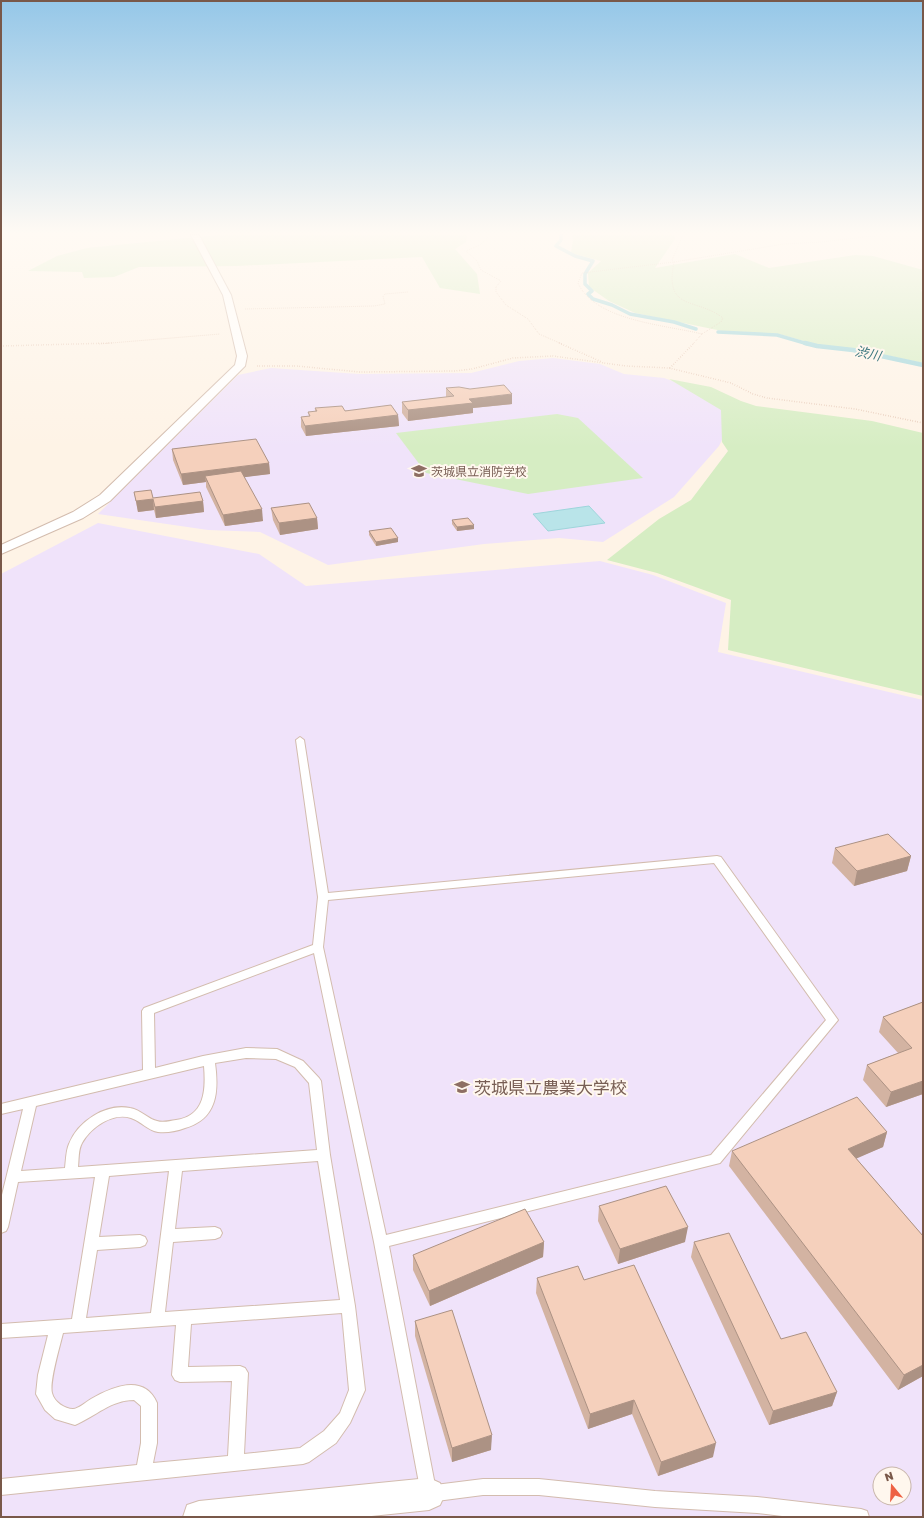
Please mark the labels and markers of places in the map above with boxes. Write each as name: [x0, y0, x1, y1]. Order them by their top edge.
school or university icon: 茨城県立消防学校: [410, 462, 428, 480]
place label: 茨城県立消防学校: [431, 464, 527, 479]
place label: 茨城県立農業大学校: [474, 1077, 627, 1098]
school or university icon: 茨城県立農業大学校: [453, 1078, 471, 1096]

